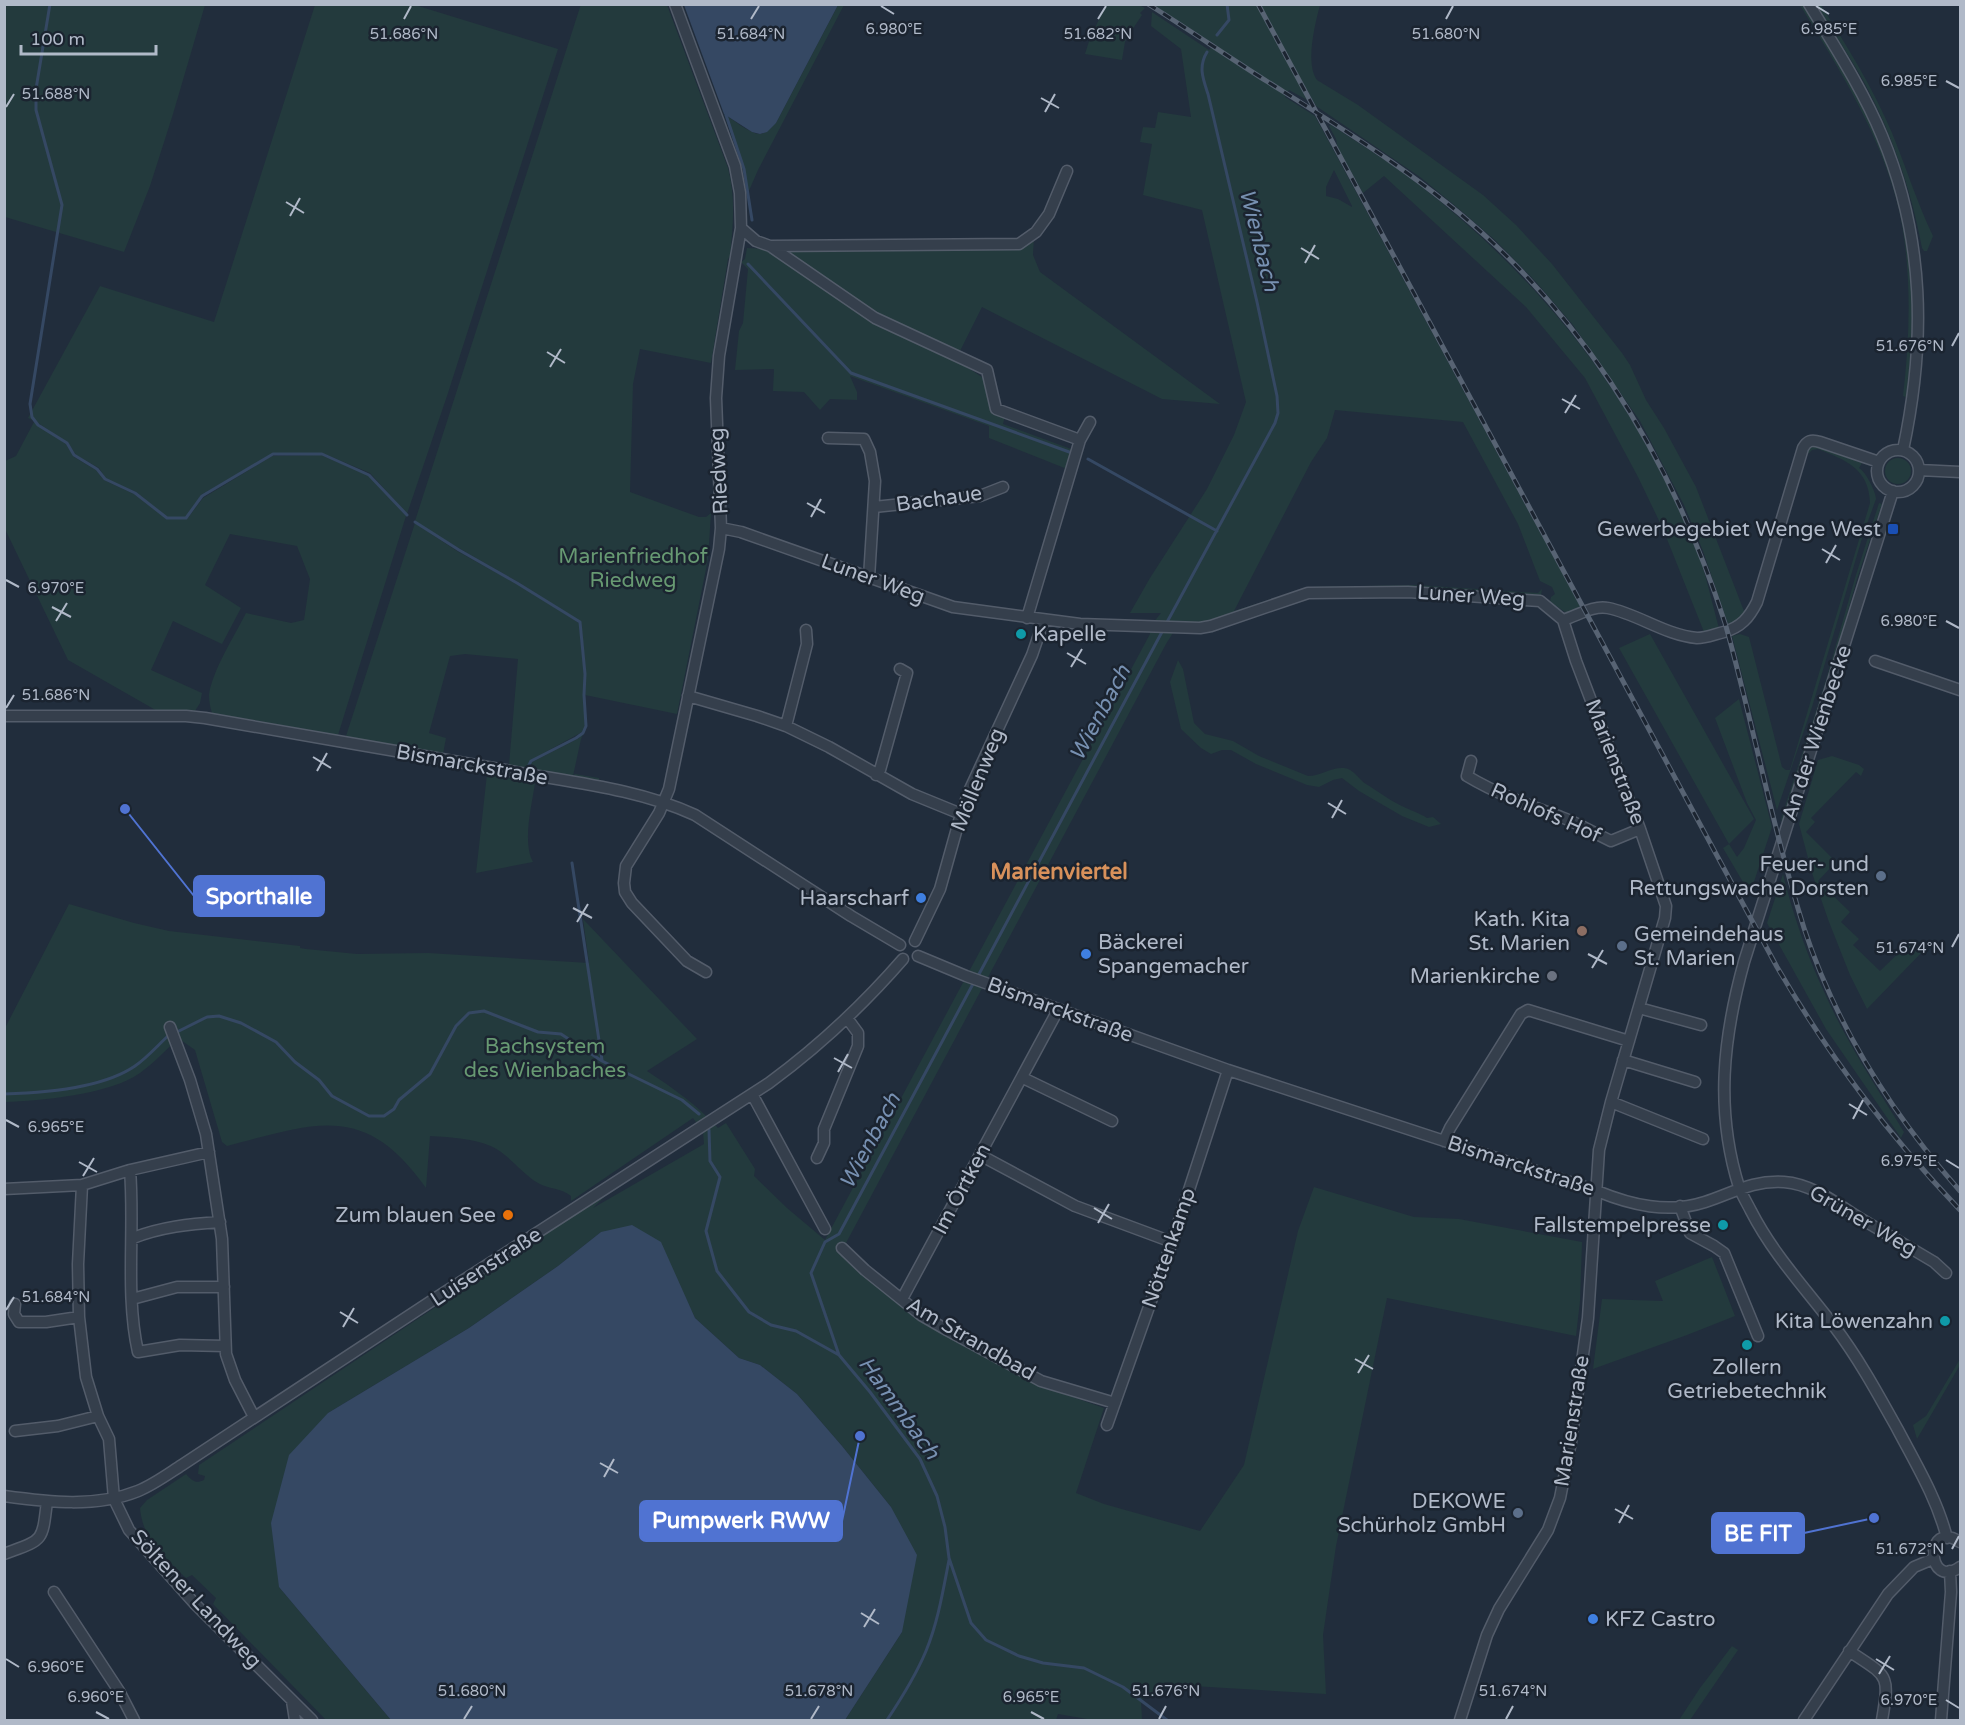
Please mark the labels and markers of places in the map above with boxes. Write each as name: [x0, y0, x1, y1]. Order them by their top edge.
place label: Gewerbegebiet Wenge West: [1597, 517, 1881, 542]
marker: Gewerbegebiet Wenge West: [1886, 522, 1900, 536]
place label: Kapelle: [1033, 622, 1106, 647]
marker: Kapelle: [1014, 627, 1028, 641]
place label: Feuer- und Rettungswache Dorsten: [1629, 852, 1869, 901]
marker: Feuer- und Rettungswache Dorsten: [1874, 869, 1888, 883]
callout: Sporthalle: [194, 876, 324, 916]
place label: Haarscharf: [800, 886, 909, 911]
marker: Haarscharf: [914, 891, 928, 905]
place label: Kath. Kita St. Marien: [1469, 907, 1570, 956]
place label: Gemeindehaus St. Marien: [1634, 922, 1783, 971]
marker: Kath. Kita St. Marien: [1575, 924, 1589, 938]
place label: Bäckerei Spangemacher: [1098, 930, 1249, 979]
marker: Gemeindehaus St. Marien: [1615, 939, 1629, 953]
marker: Bäckerei Spangemacher: [1079, 947, 1093, 961]
place label: Marienkirche: [1410, 964, 1540, 989]
marker: Marienkirche: [1545, 969, 1559, 983]
place label: Zum blauen See: [335, 1203, 496, 1228]
marker: Zum blauen See: [501, 1208, 515, 1222]
place label: Fallstempelpresse: [1533, 1213, 1711, 1238]
marker: Fallstempelpresse: [1716, 1218, 1730, 1232]
place label: Kita Löwenzahn: [1775, 1309, 1933, 1334]
marker: Kita Löwenzahn: [1938, 1314, 1952, 1328]
marker: Zollern Getriebetechnik: [1740, 1338, 1754, 1352]
place label: Zollern Getriebetechnik: [1667, 1355, 1827, 1404]
place label: DEKOWE Schürholz GmbH: [1338, 1489, 1506, 1538]
callout: Pumpwerk RWW: [640, 1501, 842, 1541]
marker: DEKOWE Schürholz GmbH: [1511, 1506, 1525, 1520]
callout: BE FIT: [1712, 1513, 1804, 1553]
place label: KFZ Castro: [1605, 1607, 1716, 1632]
marker: KFZ Castro: [1586, 1612, 1600, 1626]

